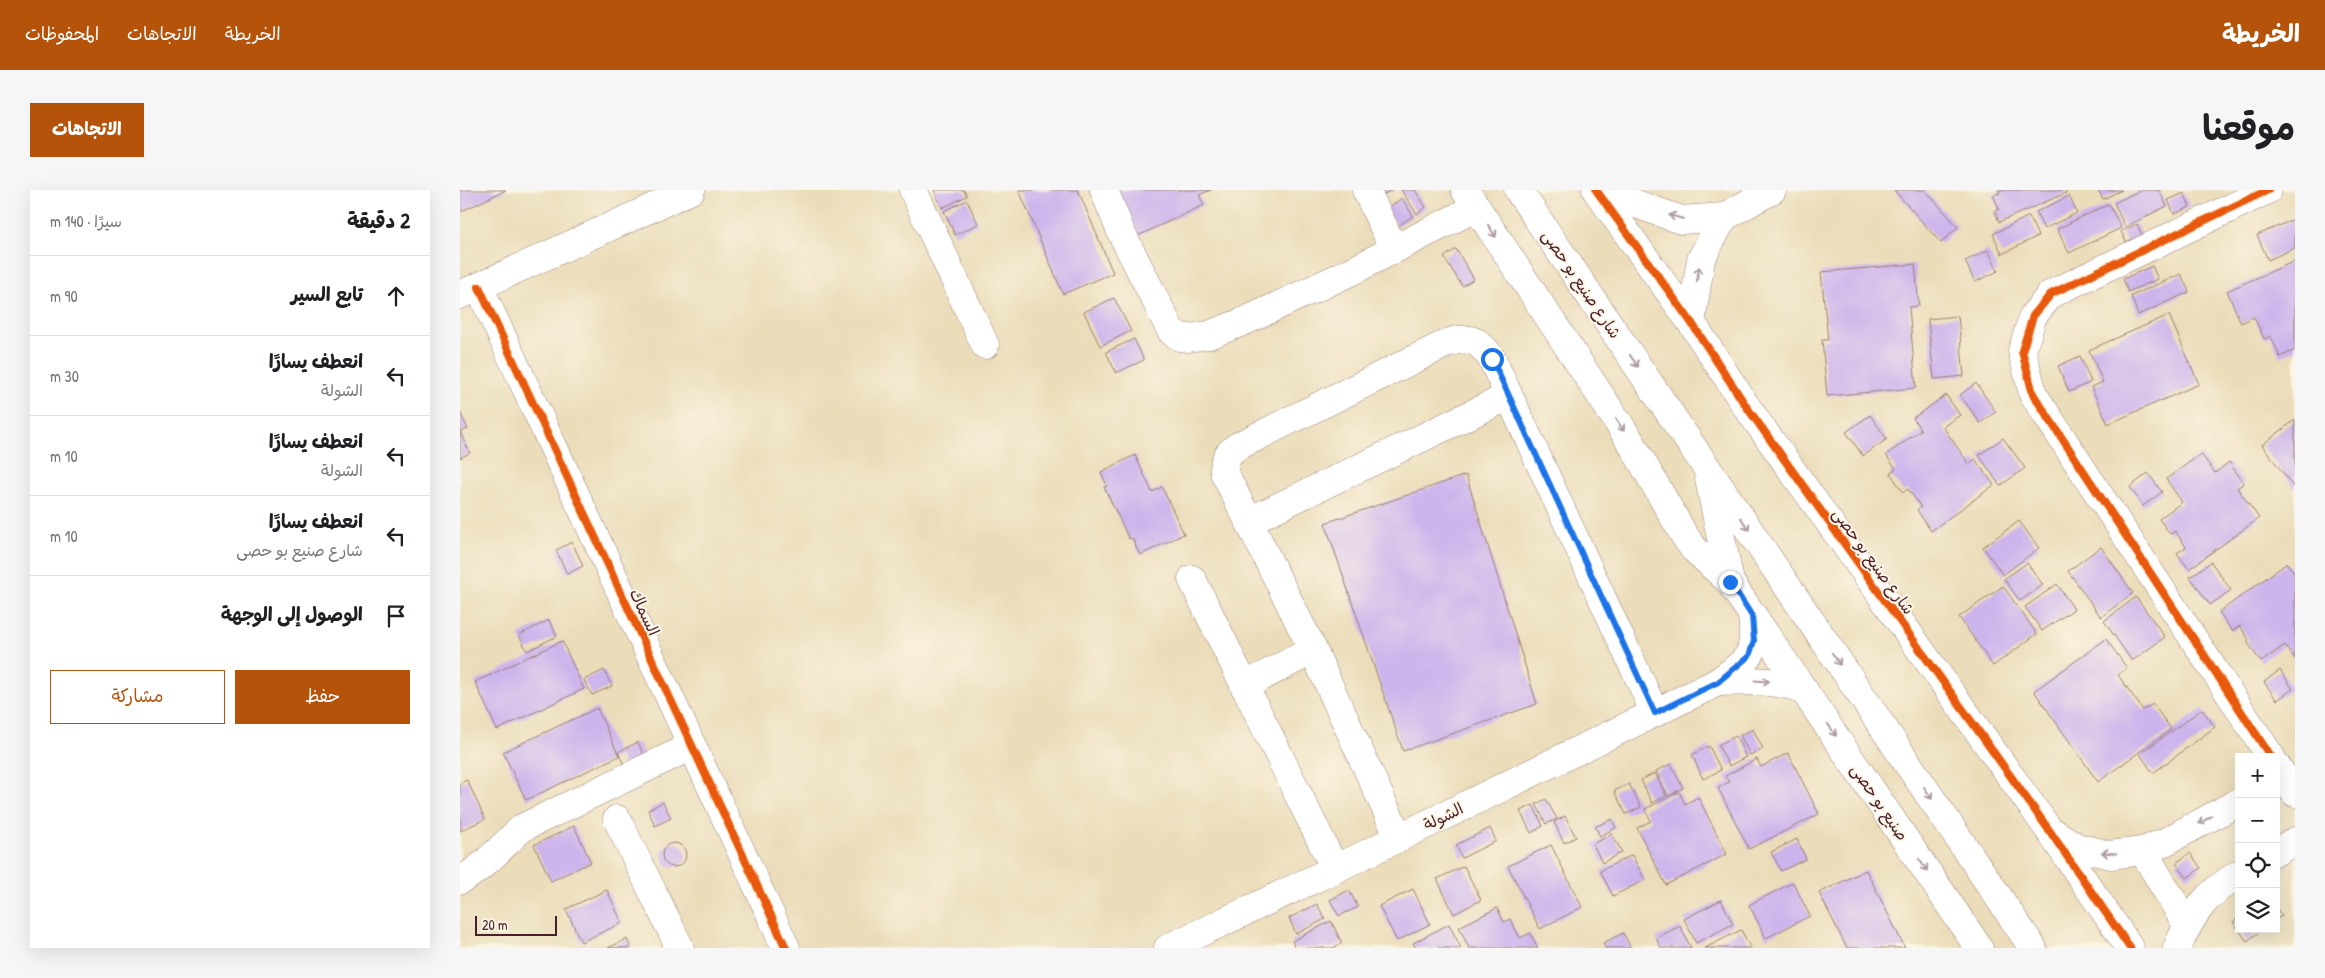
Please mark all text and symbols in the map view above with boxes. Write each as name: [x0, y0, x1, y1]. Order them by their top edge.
text: الخريطة: [2222, 17, 2300, 49]
text: المحفوظات: [25, 21, 99, 46]
text: الاتجاهات: [127, 21, 197, 46]
text: الخريطة: [225, 21, 281, 46]
button: الاتجاهات: [30, 103, 144, 157]
text: موقعنا: [2202, 104, 2295, 151]
text: 2 دقيقة: [347, 206, 410, 235]
text: سيرًا · 140 m: [50, 210, 122, 232]
one-way arrow: [1668, 212, 1684, 222]
one-way arrow: [1487, 223, 1497, 237]
street label: شارع صنيع بو حصى: [1537, 225, 1627, 343]
one-way arrow: [1694, 267, 1704, 283]
text: تابع السير: [291, 281, 363, 307]
icon: ahead: [382, 282, 410, 310]
text: 90 m: [50, 285, 78, 307]
text: انعطف يسارًا: [269, 348, 363, 374]
route start: [1481, 348, 1504, 371]
one-way arrow: [1629, 354, 1639, 368]
icon: left: [382, 362, 410, 390]
text: 30 m: [50, 365, 79, 387]
text: الشولة: [321, 379, 363, 401]
one-way arrow: [1615, 417, 1625, 431]
text: انعطف يسارًا: [269, 428, 363, 454]
icon: left: [382, 442, 410, 470]
text: 10 m: [50, 445, 78, 467]
text: الشولة: [321, 459, 363, 481]
street label: شارع صنيع بو حصى: [1827, 503, 1920, 619]
text: انعطف يسارًا: [269, 508, 363, 534]
one-way arrow: [1740, 517, 1750, 531]
icon: left: [382, 522, 410, 550]
text: 10 m: [50, 525, 78, 547]
text: شارع صنيع بو حصى: [236, 539, 363, 561]
route end: [1719, 571, 1742, 594]
street label: السماك: [625, 585, 665, 639]
text: الوصول إلى الوجهة: [221, 601, 363, 627]
icon: arrive: [382, 602, 410, 630]
one-way arrow: [1831, 651, 1841, 665]
button: مشاركة: [50, 670, 225, 724]
button: حفظ: [235, 670, 410, 724]
one-way arrow: [1753, 677, 1769, 686]
one-way arrow: [1827, 723, 1837, 737]
map controls: [2235, 753, 2280, 933]
button: +: [2235, 753, 2280, 798]
street label: صنيع بو حصى: [1845, 759, 1914, 845]
one-way arrow: [1923, 786, 1933, 800]
street label: الشولة: [1419, 797, 1467, 835]
button: −: [2235, 798, 2280, 843]
one-way arrow: [2198, 815, 2213, 825]
button: locate: [2235, 843, 2280, 888]
one-way arrow: [2101, 849, 2117, 858]
one-way arrow: [1918, 857, 1928, 871]
button: layers: [2235, 888, 2280, 933]
scale bar: [475, 913, 558, 936]
text: 20 m: [482, 915, 508, 934]

